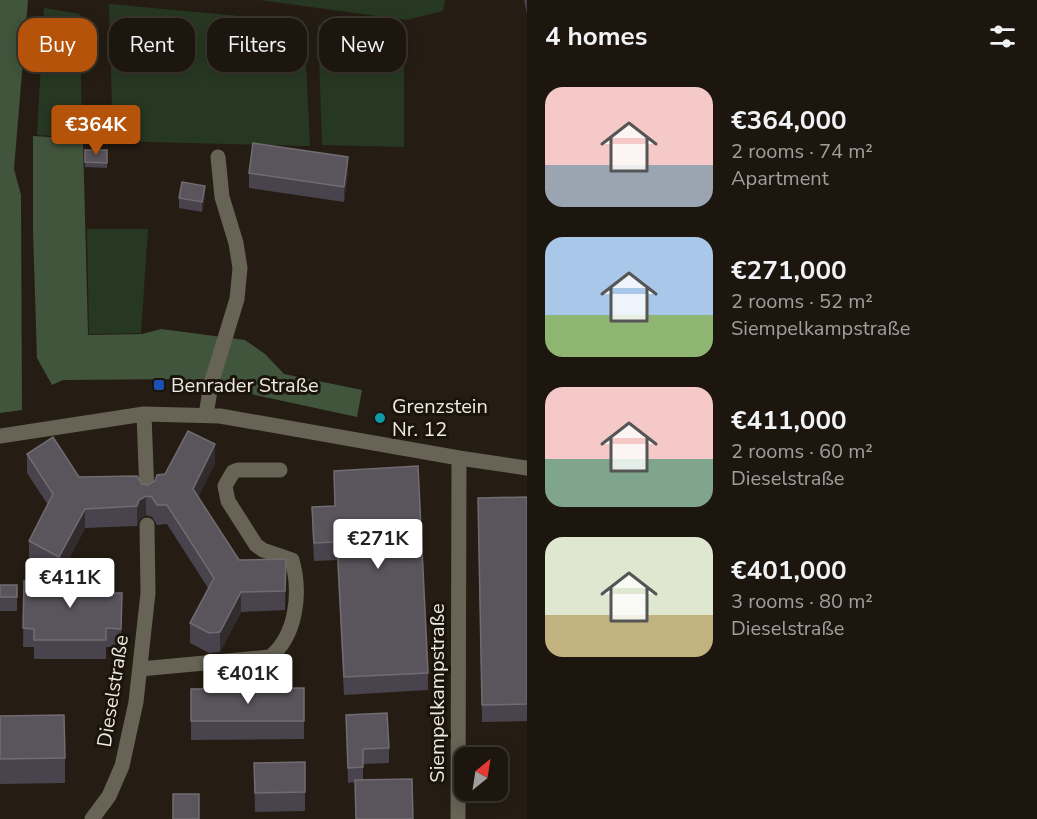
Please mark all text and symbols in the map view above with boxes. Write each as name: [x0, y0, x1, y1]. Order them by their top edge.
chip: Buy: [18, 18, 97, 72]
chip: Rent: [109, 18, 195, 72]
chip: Filters: [207, 18, 307, 72]
chip: New: [319, 18, 406, 72]
text: 4 homes: [545, 19, 647, 54]
icon: filters: [986, 20, 1019, 53]
text: €364,000: [731, 103, 847, 138]
pin: €364K: [54, 105, 138, 156]
text: €364K: [65, 111, 127, 138]
icon: home: [593, 111, 665, 183]
text: 2 rooms · 74 m²: [731, 138, 873, 165]
text: Apartment: [731, 165, 829, 192]
text: €271,000: [731, 253, 847, 288]
icon: home: [593, 261, 665, 333]
text: 2 rooms · 52 m²: [731, 288, 873, 315]
text: Siempelkampstraße: [731, 315, 910, 342]
place label: Benrader Straße: [171, 372, 319, 399]
marker: Benrader Straße: [152, 378, 166, 392]
place label: Grenzstein Nr. 12: [392, 393, 488, 443]
text: €411,000: [731, 403, 847, 438]
marker: Grenzstein Nr. 12: [373, 411, 387, 425]
icon: home: [593, 411, 665, 483]
text: 2 rooms · 60 m²: [731, 438, 873, 465]
text: Dieselstraße: [731, 465, 844, 492]
pin: €271K: [336, 519, 420, 570]
text: €271K: [347, 525, 409, 552]
text: €401,000: [731, 553, 847, 588]
pin: €411K: [28, 558, 112, 609]
icon: home: [593, 561, 665, 633]
text: €411K: [39, 564, 101, 591]
text: 3 rooms · 80 m²: [731, 588, 873, 615]
street label: Siempelkampstraße: [424, 603, 451, 783]
text: Dieselstraße: [731, 615, 844, 642]
street label: Dieselstraße: [91, 633, 135, 749]
pin: €401K: [206, 654, 290, 705]
text: €401K: [217, 660, 279, 687]
north arrow: [454, 747, 508, 801]
map controls: [454, 747, 508, 801]

